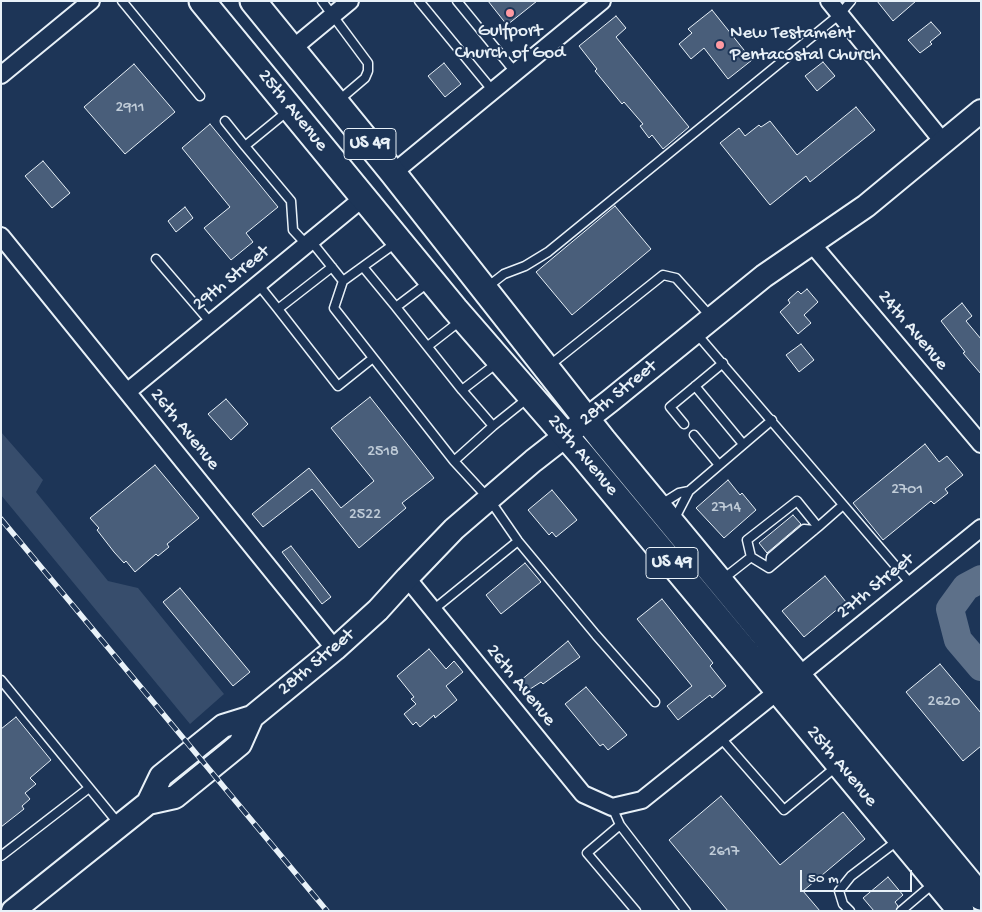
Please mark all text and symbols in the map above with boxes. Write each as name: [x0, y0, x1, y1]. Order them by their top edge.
marker: Gulfport Church of God: [504, 7, 516, 19]
place label: Gulfport Church of God: [455, 21, 565, 65]
place label: New Testament Pentacostal Church: [730, 23, 881, 67]
marker: New Testament Pentacostal Church: [714, 39, 726, 51]
street label: 25th Avenue: [252, 65, 332, 157]
house number: 2911: [116, 99, 144, 119]
road number: US 49: [344, 128, 396, 160]
street label: 29th Street: [189, 241, 275, 317]
street label: 24th Avenue: [872, 286, 952, 376]
street label: 28th Street: [576, 356, 662, 432]
street label: 26th Avenue: [144, 385, 224, 475]
street label: 25th Avenue: [541, 411, 623, 501]
house number: 2518: [367, 443, 399, 463]
house number: 2701: [891, 481, 923, 501]
house number: 2714: [711, 499, 741, 519]
house number: 2522: [349, 506, 381, 526]
road number: US 49: [646, 548, 698, 578]
street label: 27th Street: [833, 549, 919, 625]
street label: 28th Street: [274, 624, 360, 702]
street label: 26th Avenue: [480, 641, 560, 731]
house number: 2620: [928, 693, 960, 713]
street label: 25th Avenue: [800, 722, 882, 812]
house number: 2617: [709, 843, 739, 863]
scale bar: [802, 860, 914, 892]
text: 50 m: [808, 870, 839, 888]

